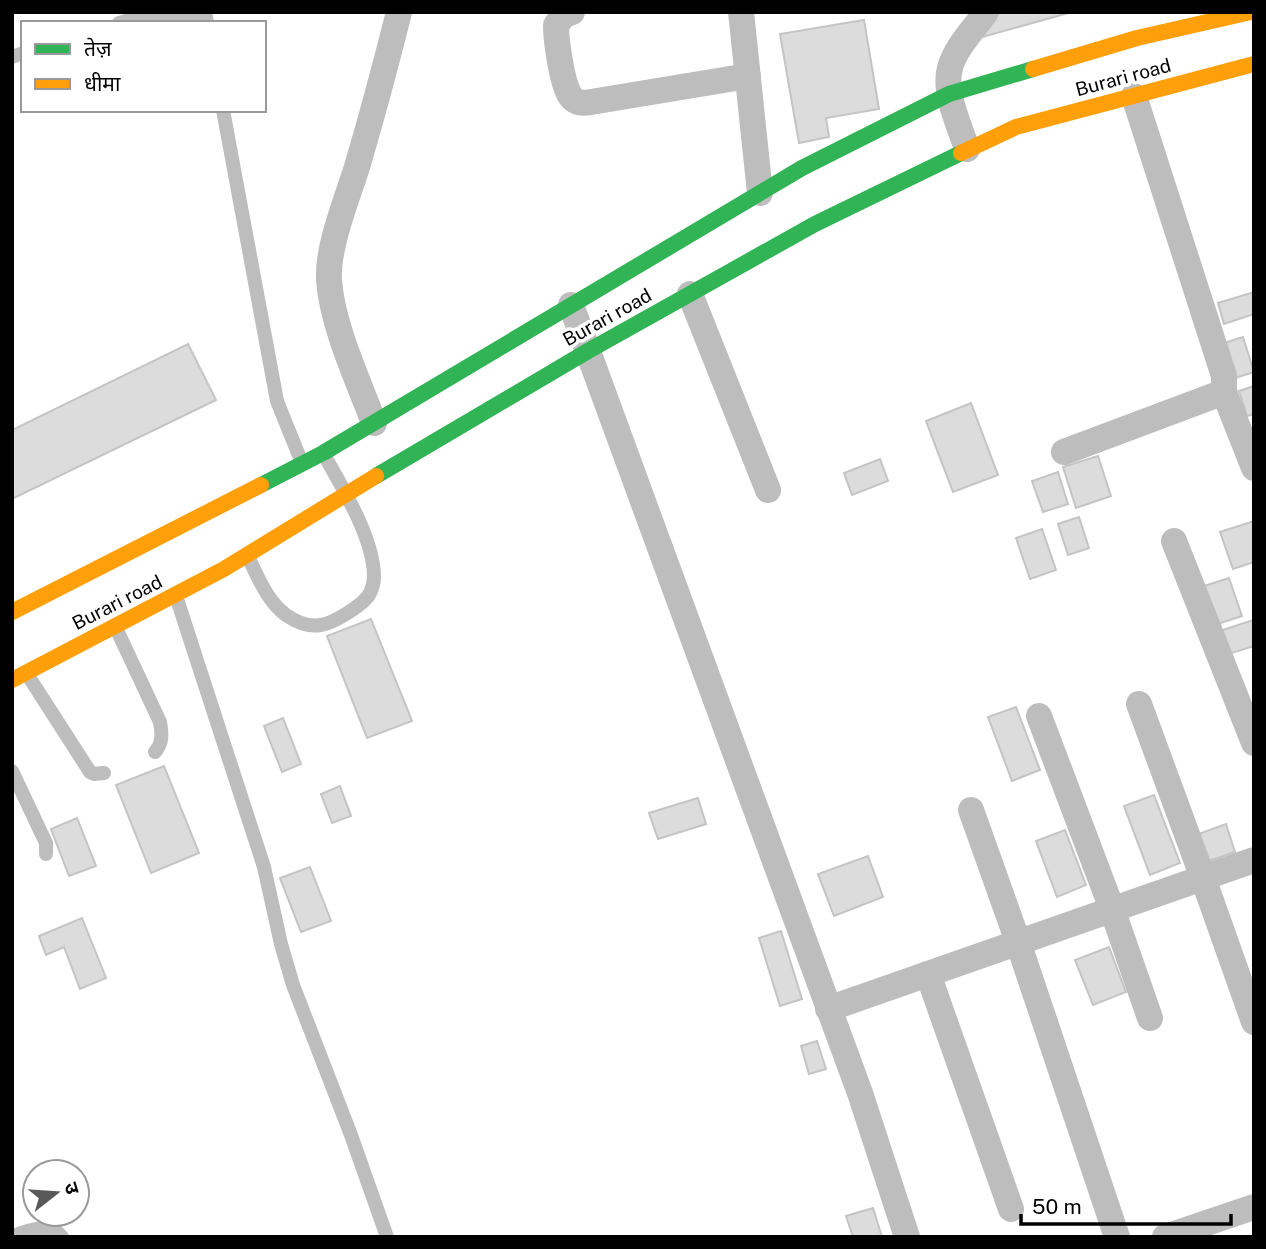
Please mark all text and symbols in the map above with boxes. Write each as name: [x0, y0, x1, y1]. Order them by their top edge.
legend: [21, 21, 266, 112]
text: तेज़: [84, 36, 112, 61]
street label: Burari road: [1073, 54, 1173, 100]
text: धीमा: [84, 71, 121, 96]
street label: Burari road: [559, 284, 655, 350]
street label: Burari road: [68, 570, 166, 634]
north arrow: [21, 1158, 91, 1228]
text: उ: [60, 1179, 85, 1197]
scale bar: [1021, 1182, 1231, 1226]
text: 50 m: [1032, 1194, 1082, 1219]

